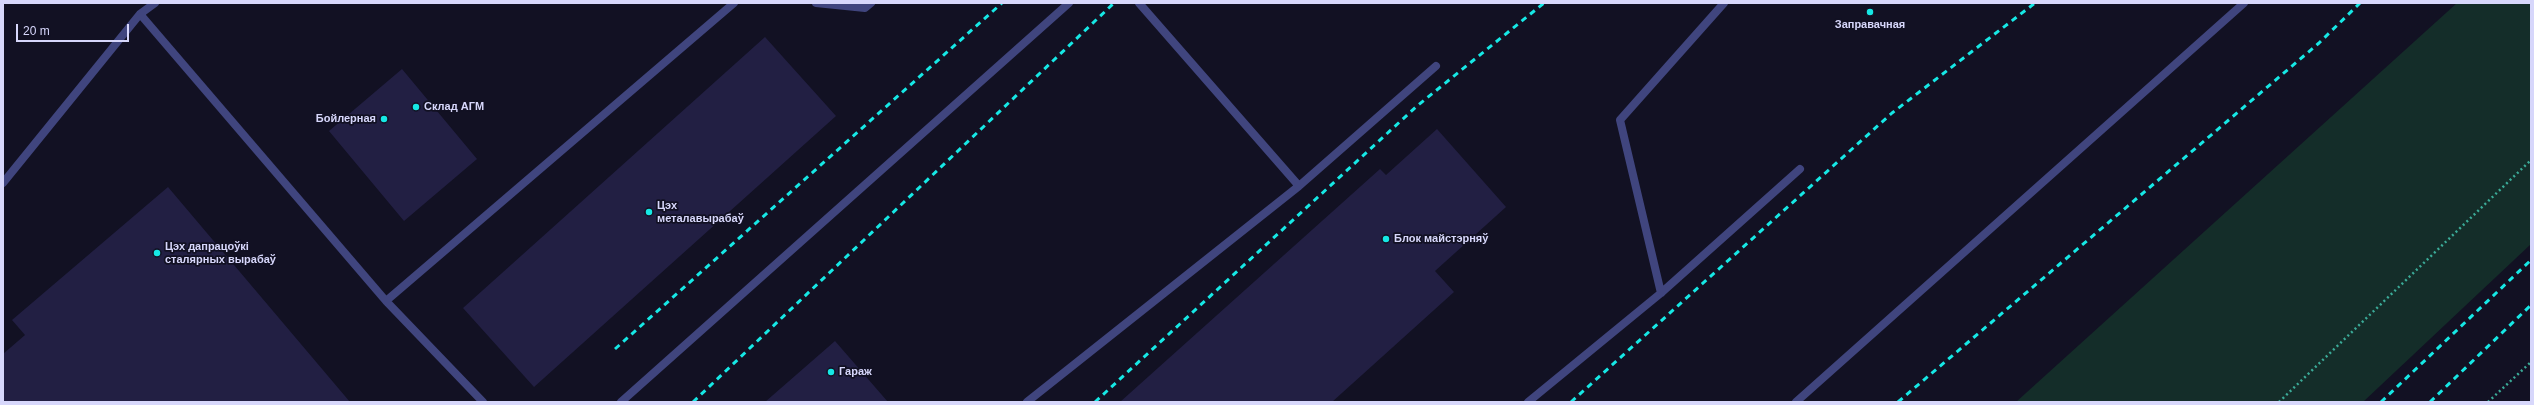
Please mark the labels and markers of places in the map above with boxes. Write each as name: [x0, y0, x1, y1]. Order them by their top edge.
marker: Заправачная: [1865, 7, 1875, 17]
place label: Заправачная: [1835, 18, 1905, 32]
place label: Склад АГМ: [424, 100, 484, 114]
marker: Склад АГМ: [411, 102, 421, 112]
place label: Бойлерная: [316, 112, 376, 126]
marker: Бойлерная: [379, 114, 389, 124]
place label: Цэх металавырабаў: [657, 199, 744, 225]
marker: Цэх металавырабаў: [644, 207, 654, 217]
place label: Блок майстэрняў: [1394, 232, 1488, 246]
marker: Блок майстэрняў: [1381, 234, 1391, 244]
place label: Цэх дапрацоўкі сталярных вырабаў: [165, 240, 276, 266]
marker: Цэх дапрацоўкі сталярных вырабаў: [152, 248, 162, 258]
place label: Гараж: [839, 365, 872, 379]
marker: Гараж: [826, 367, 836, 377]

